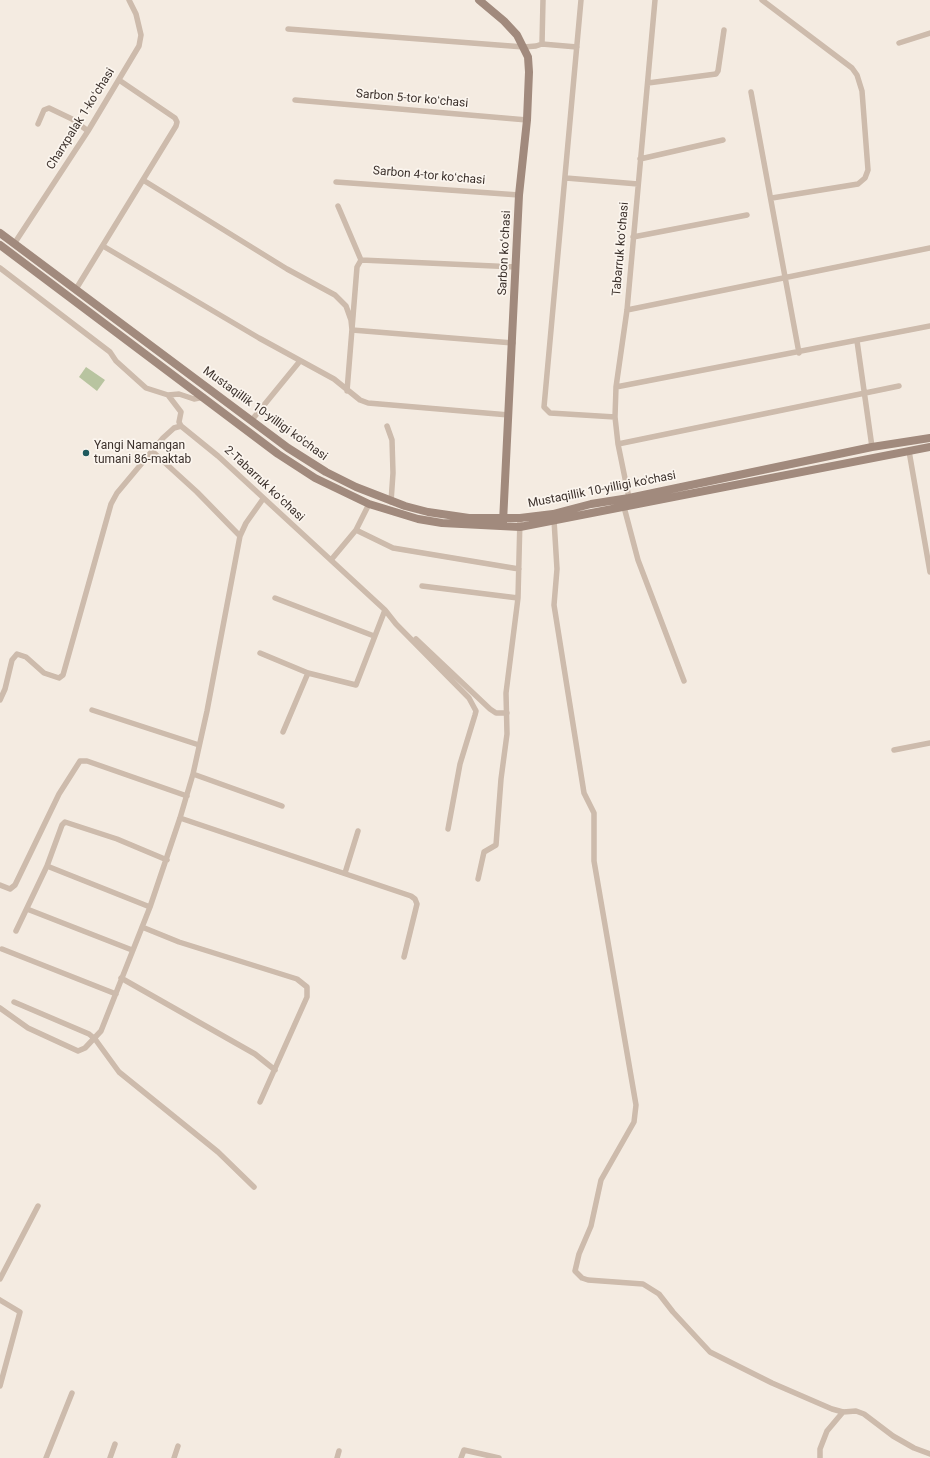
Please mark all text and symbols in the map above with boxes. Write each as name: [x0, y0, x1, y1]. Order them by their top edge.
street label: Charxpalak 1-koʻchasi: [44, 66, 118, 172]
street label: Sarbon 5-tor koʻchasi: [355, 87, 469, 111]
street label: Sarbon 4-tor koʻchasi: [372, 164, 486, 188]
street label: Tabarruk koʻchasi: [610, 201, 632, 297]
street label: Sarbon koʻchasi: [496, 210, 514, 296]
street label: Mustaqillik 10-yilligi ko'chasi: [200, 364, 330, 464]
place label: Yangi Namangan tumani 86-maktab: [94, 439, 191, 467]
street label: 2-Tabarruk koʻchasi: [221, 443, 307, 525]
marker: Yangi Namangan tumani 86-maktab: [81, 448, 91, 458]
street label: Mustaqillik 10-yilligi ko'chasi: [527, 469, 677, 511]

